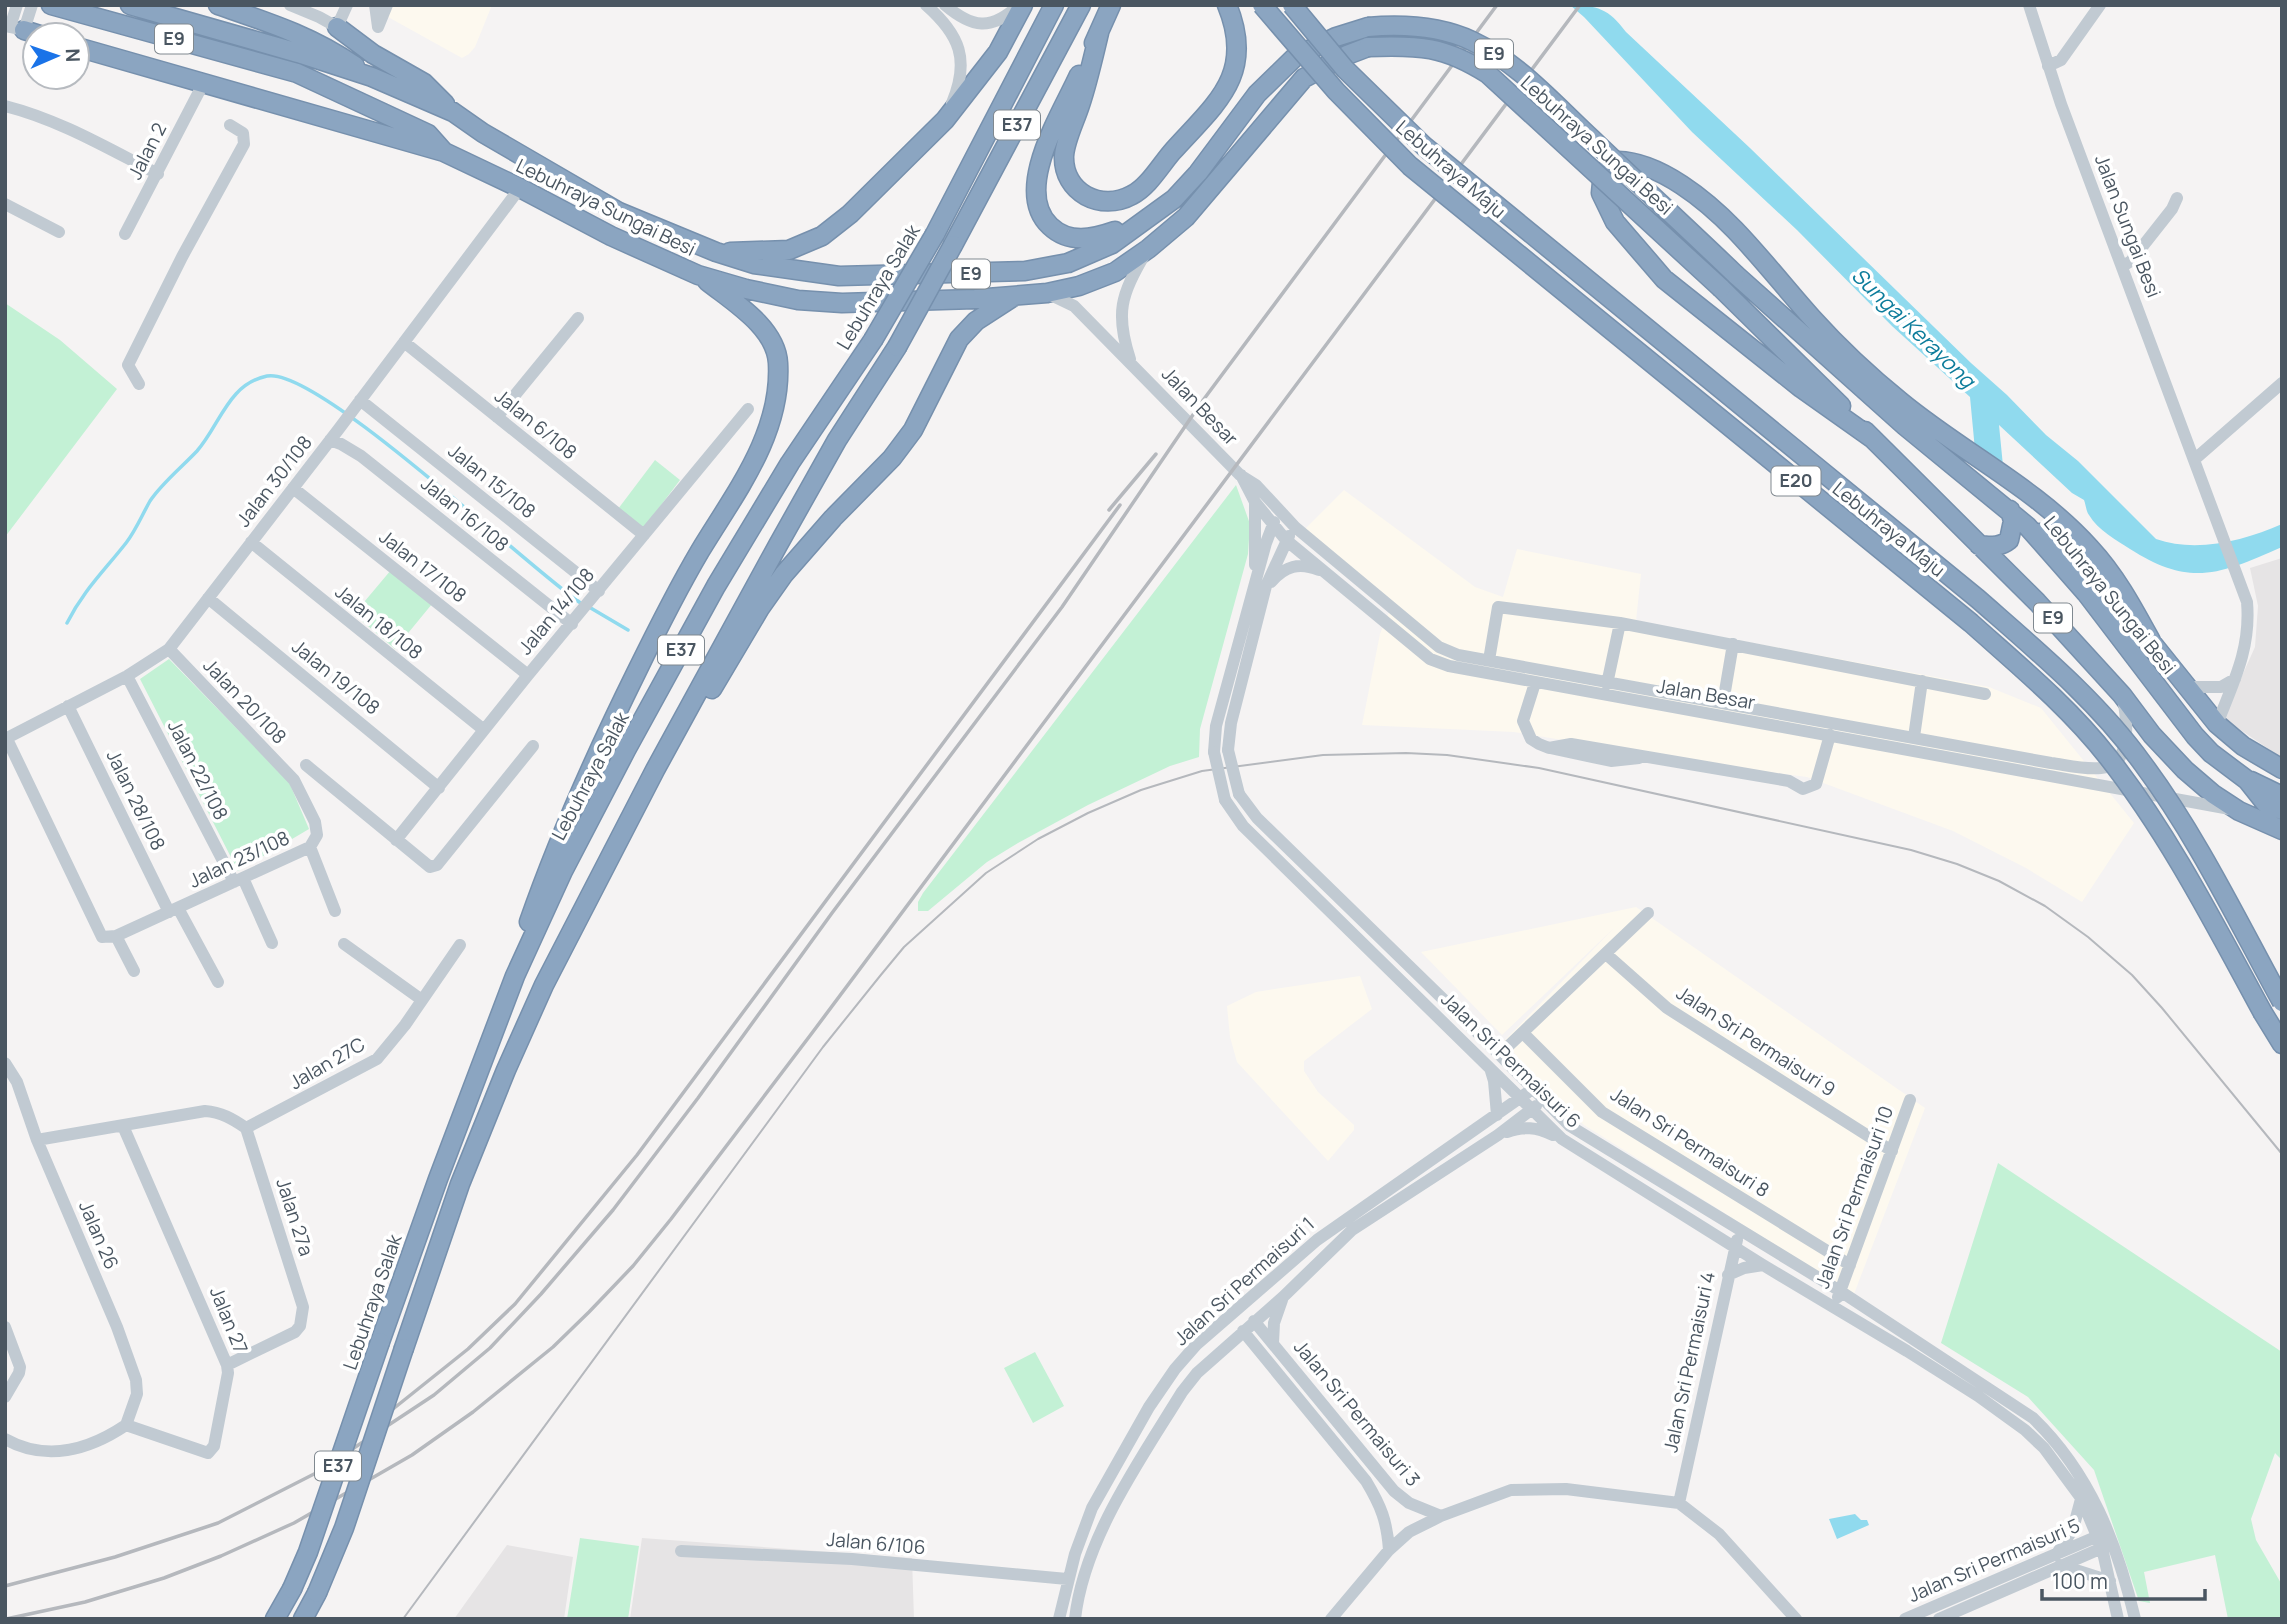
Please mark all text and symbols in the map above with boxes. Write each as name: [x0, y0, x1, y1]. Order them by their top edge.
north arrow: [21, 21, 91, 91]
road number: E9: [155, 24, 193, 54]
road number: E9: [1475, 40, 1513, 68]
text: N: [60, 48, 86, 63]
street label: Lebuhraya Sungai Besi: [1515, 70, 1679, 220]
road number: E37: [994, 110, 1040, 140]
street label: Lebuhraya Maju: [1391, 114, 1511, 224]
street label: Jalan 2: [122, 118, 172, 184]
street label: Jalan Sungai Besi: [2089, 151, 2167, 301]
street label: Lebuhraya Sungai Besi: [512, 152, 700, 262]
street label: Lebuhraya Salak: [830, 219, 926, 354]
road number: E9: [952, 260, 990, 288]
water label: Sungai Kerayong: [1846, 261, 1983, 394]
street label: Jalan Besar: [1156, 361, 1244, 451]
street label: Jalan 6/108: [489, 383, 583, 465]
street label: Jalan 30/108: [230, 430, 318, 532]
street label: Jalan 15/108: [443, 438, 541, 524]
road number: E20: [1772, 466, 1820, 495]
street label: Jalan 16/108: [416, 471, 514, 557]
street label: Lebuhraya Maju: [1827, 476, 1951, 582]
street label: Lebuhraya Sungai Besi: [2038, 510, 2182, 680]
street label: Jalan 17/108: [374, 524, 472, 608]
street label: Jalan 14/108: [512, 562, 600, 660]
street label: Jalan 18/108: [330, 579, 428, 665]
road number: E9: [2034, 604, 2072, 632]
street label: Jalan 19/108: [287, 634, 385, 720]
road number: E37: [658, 636, 704, 664]
street label: Jalan 20/108: [198, 653, 292, 749]
street label: Jalan Besar: [1655, 673, 1757, 715]
street label: Lebuhraya Salak: [545, 707, 635, 845]
street label: Jalan 22/108: [162, 716, 234, 824]
street label: Jalan 28/108: [100, 745, 172, 855]
street label: Jalan 23/108: [184, 824, 294, 894]
street label: Jalan Sri Permaisuri 9: [1671, 980, 1841, 1102]
street label: Jalan Sri Permaisuri 6: [1435, 986, 1587, 1134]
street label: Jalan 27C: [284, 1031, 370, 1095]
street label: Jalan Sri Permaisuri 8: [1606, 1081, 1774, 1203]
street label: Jalan Sri Permaisuri 10: [1809, 1102, 1899, 1292]
street label: Jalan 27a: [270, 1175, 320, 1259]
street label: Jalan 26: [73, 1197, 125, 1273]
street label: Jalan Sri Permaisuri 1: [1168, 1211, 1320, 1351]
street label: Lebuhraya Salak: [337, 1230, 408, 1373]
street label: Jalan Sri Permaisuri 4: [1657, 1269, 1721, 1455]
street label: Jalan 27: [204, 1283, 254, 1357]
street label: Jalan Sri Permaisuri 3: [1288, 1334, 1426, 1492]
road number: E37: [315, 1451, 361, 1480]
street label: Jalan Sri Permaisuri 5: [1904, 1512, 2084, 1608]
street label: Jalan 6/106: [825, 1526, 927, 1560]
scale bar: [2042, 1558, 2205, 1602]
text: 100 m: [2052, 1567, 2108, 1595]

